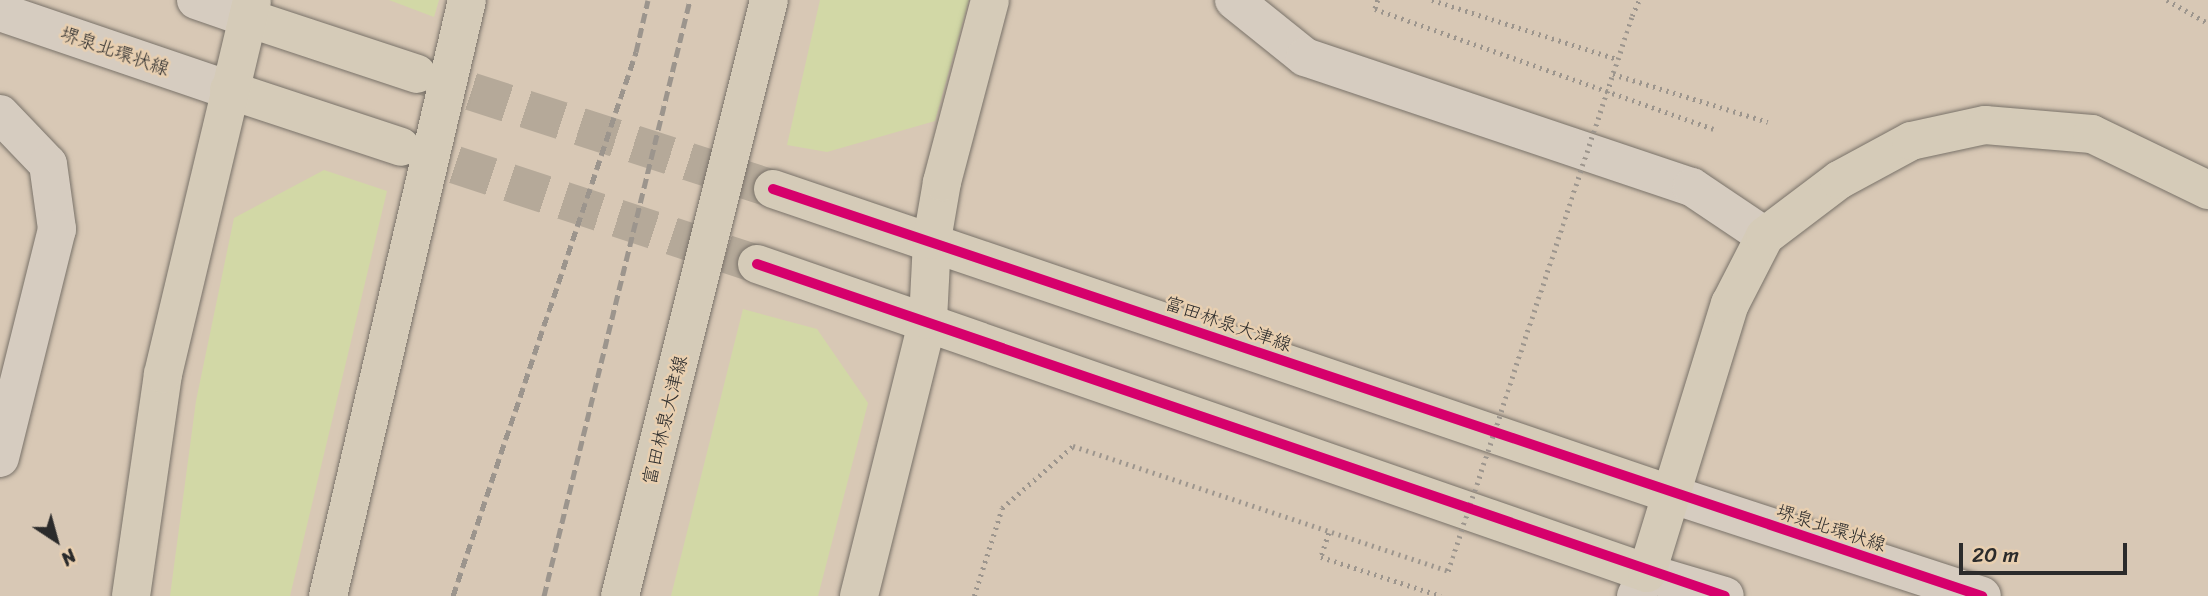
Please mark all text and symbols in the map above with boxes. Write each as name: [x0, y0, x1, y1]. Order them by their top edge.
street label: 堺泉北環状線: [57, 22, 173, 80]
street label: 富田林泉大津線: [1161, 292, 1295, 356]
street label: 富田林泉大津線: [638, 353, 692, 487]
street label: 堺泉北環状線: [1773, 500, 1889, 556]
north arrow: [21, 505, 91, 575]
scale bar: [1963, 530, 2131, 574]
text: 20 m: [1972, 536, 2019, 574]
text: N: [54, 540, 84, 575]

